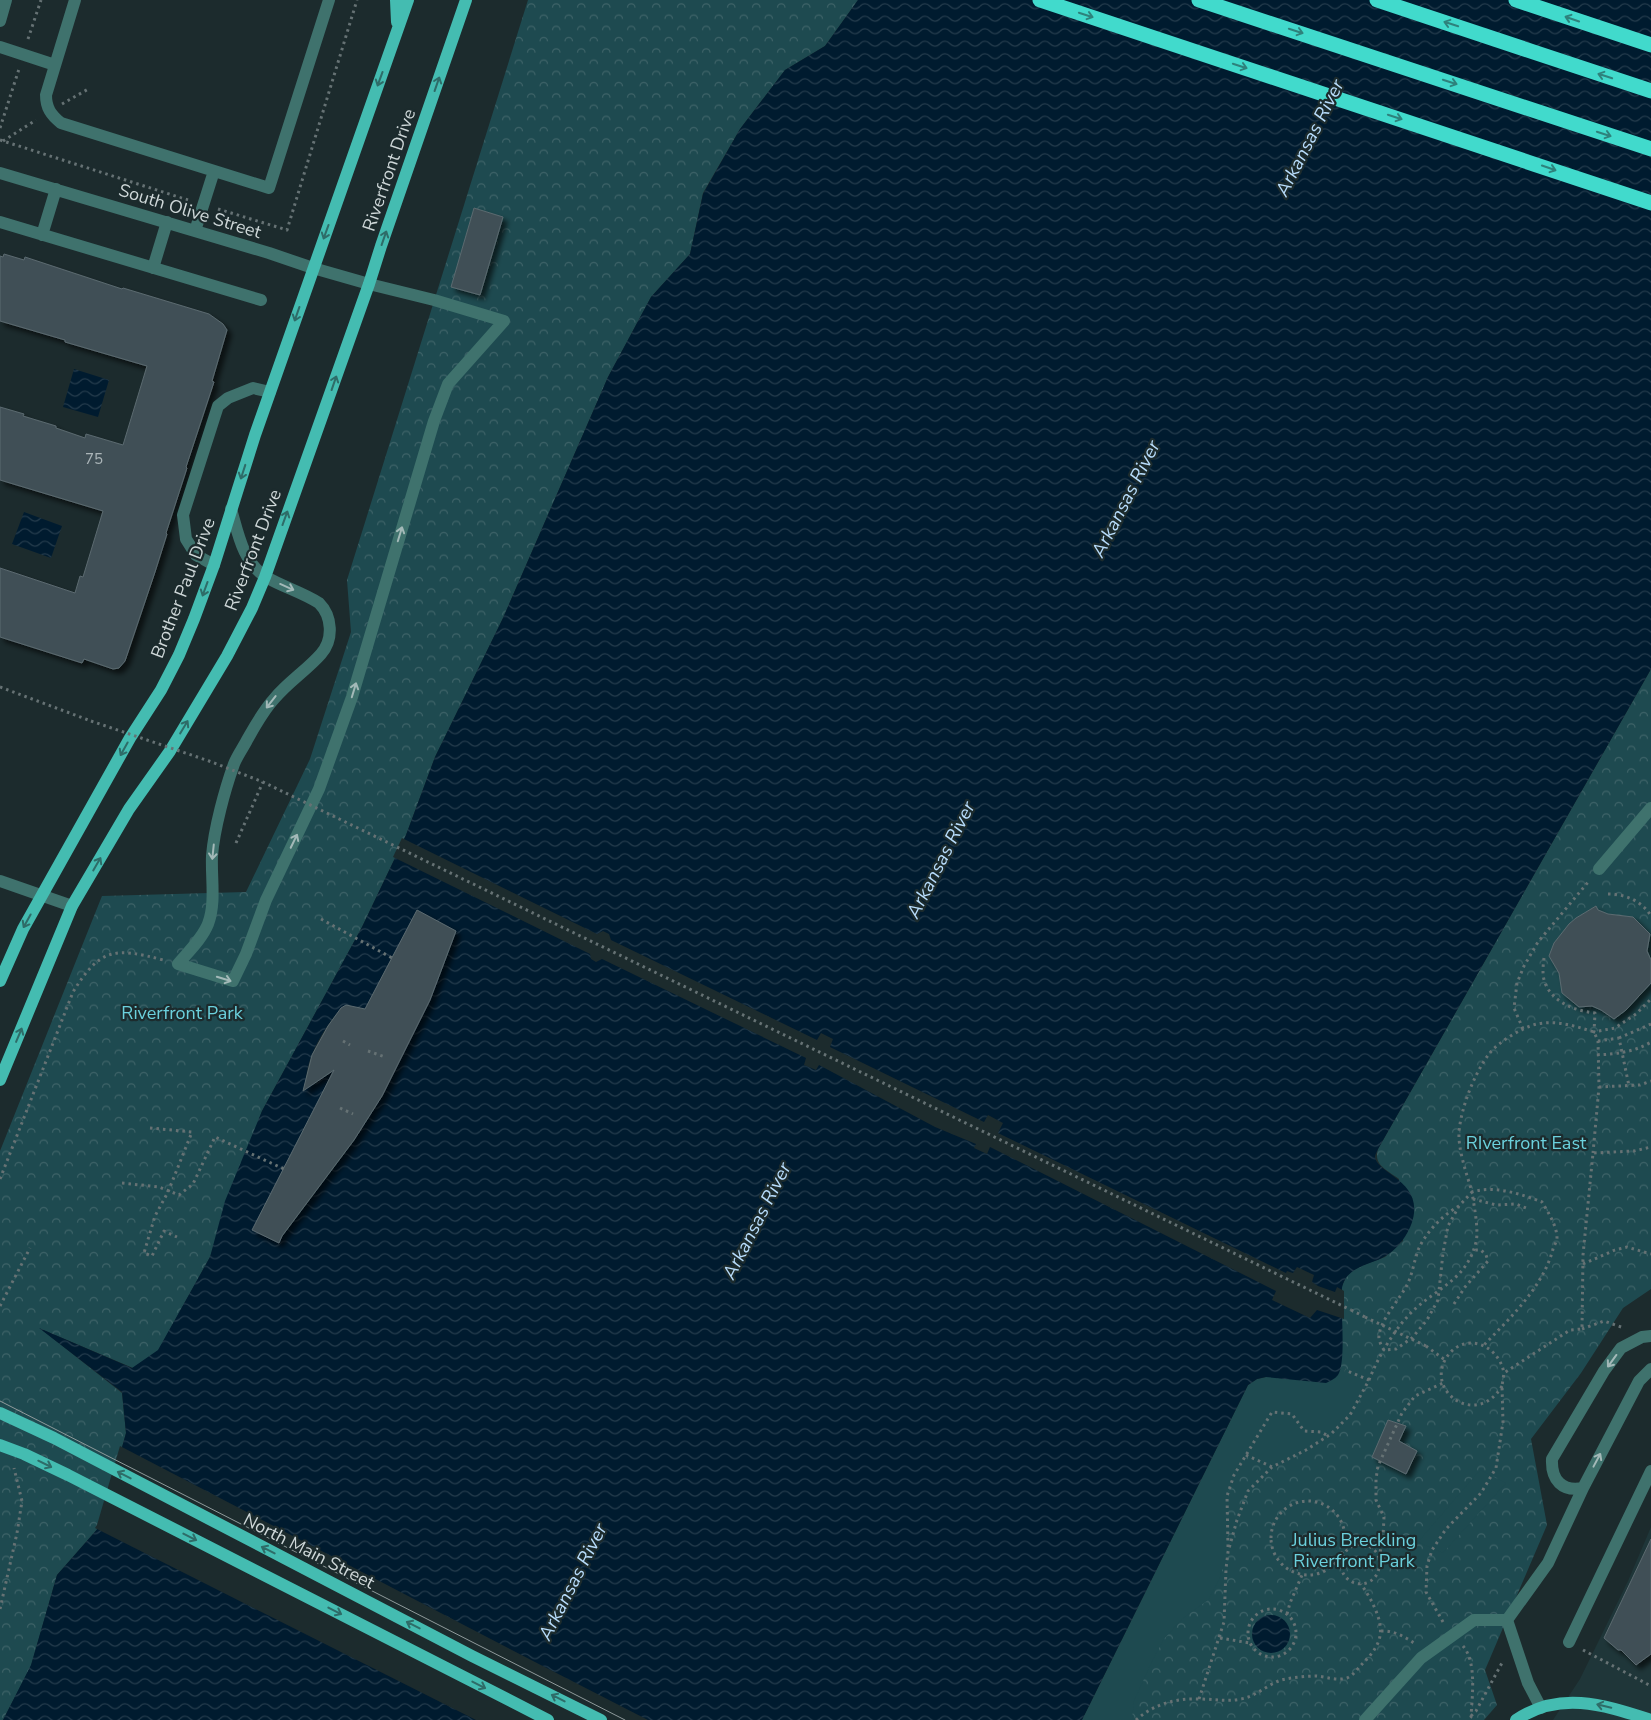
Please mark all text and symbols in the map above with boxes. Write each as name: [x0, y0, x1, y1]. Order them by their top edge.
one-way arrow: [1078, 11, 1093, 20]
one-way arrow: [1564, 13, 1580, 23]
one-way arrow: [1443, 19, 1459, 29]
one-way arrow: [1287, 27, 1303, 37]
one-way arrow: [1232, 61, 1248, 71]
one-way arrow: [375, 71, 384, 86]
one-way arrow: [1597, 71, 1613, 80]
water label: Arkansas River: [1269, 74, 1351, 202]
one-way arrow: [433, 77, 442, 93]
one-way arrow: [1441, 78, 1457, 88]
street label: Riverfront Drive: [357, 106, 421, 234]
one-way arrow: [1386, 113, 1402, 122]
one-way arrow: [1596, 129, 1612, 139]
one-way arrow: [1540, 164, 1556, 174]
street label: South Olive Street: [116, 178, 265, 244]
one-way arrow: [321, 224, 330, 239]
one-way arrow: [380, 231, 389, 246]
one-way arrow: [292, 306, 301, 321]
one-way arrow: [330, 376, 339, 391]
water label: Arkansas River: [1085, 435, 1167, 563]
house number: 75: [85, 449, 103, 469]
one-way arrow: [238, 464, 247, 480]
street label: Riverfront Drive: [219, 486, 287, 614]
one-way arrow: [281, 511, 290, 526]
street label: Brother Paul Drive: [145, 514, 221, 662]
one-way arrow: [395, 526, 405, 542]
one-way arrow: [200, 581, 209, 596]
one-way arrow: [279, 582, 294, 592]
one-way arrow: [349, 682, 359, 698]
one-way arrow: [266, 696, 277, 709]
one-way arrow: [180, 720, 190, 734]
one-way arrow: [119, 741, 128, 756]
water label: Arkansas River: [900, 796, 982, 924]
one-way arrow: [290, 833, 300, 848]
one-way arrow: [208, 843, 218, 859]
one-way arrow: [92, 857, 102, 871]
one-way arrow: [22, 913, 31, 928]
one-way arrow: [216, 974, 232, 984]
park label: Riverfront Park: [121, 1001, 244, 1025]
one-way arrow: [14, 1028, 24, 1043]
park label: RIverfront East: [1466, 1131, 1587, 1155]
water label: Arkansas River: [716, 1157, 798, 1285]
one-way arrow: [1607, 1354, 1617, 1368]
one-way arrow: [1593, 1453, 1602, 1468]
one-way arrow: [37, 1460, 52, 1469]
one-way arrow: [117, 1470, 132, 1480]
street label: North Main Street: [239, 1508, 379, 1595]
water label: Arkansas River: [532, 1518, 614, 1646]
park label: Julius Breckling Riverfront Park: [1291, 1528, 1416, 1573]
one-way arrow: [182, 1533, 197, 1542]
one-way arrow: [261, 1545, 276, 1555]
one-way arrow: [327, 1606, 342, 1616]
one-way arrow: [405, 1620, 420, 1630]
one-way arrow: [472, 1680, 487, 1690]
one-way arrow: [550, 1693, 565, 1703]
one-way arrow: [1596, 1701, 1612, 1710]

